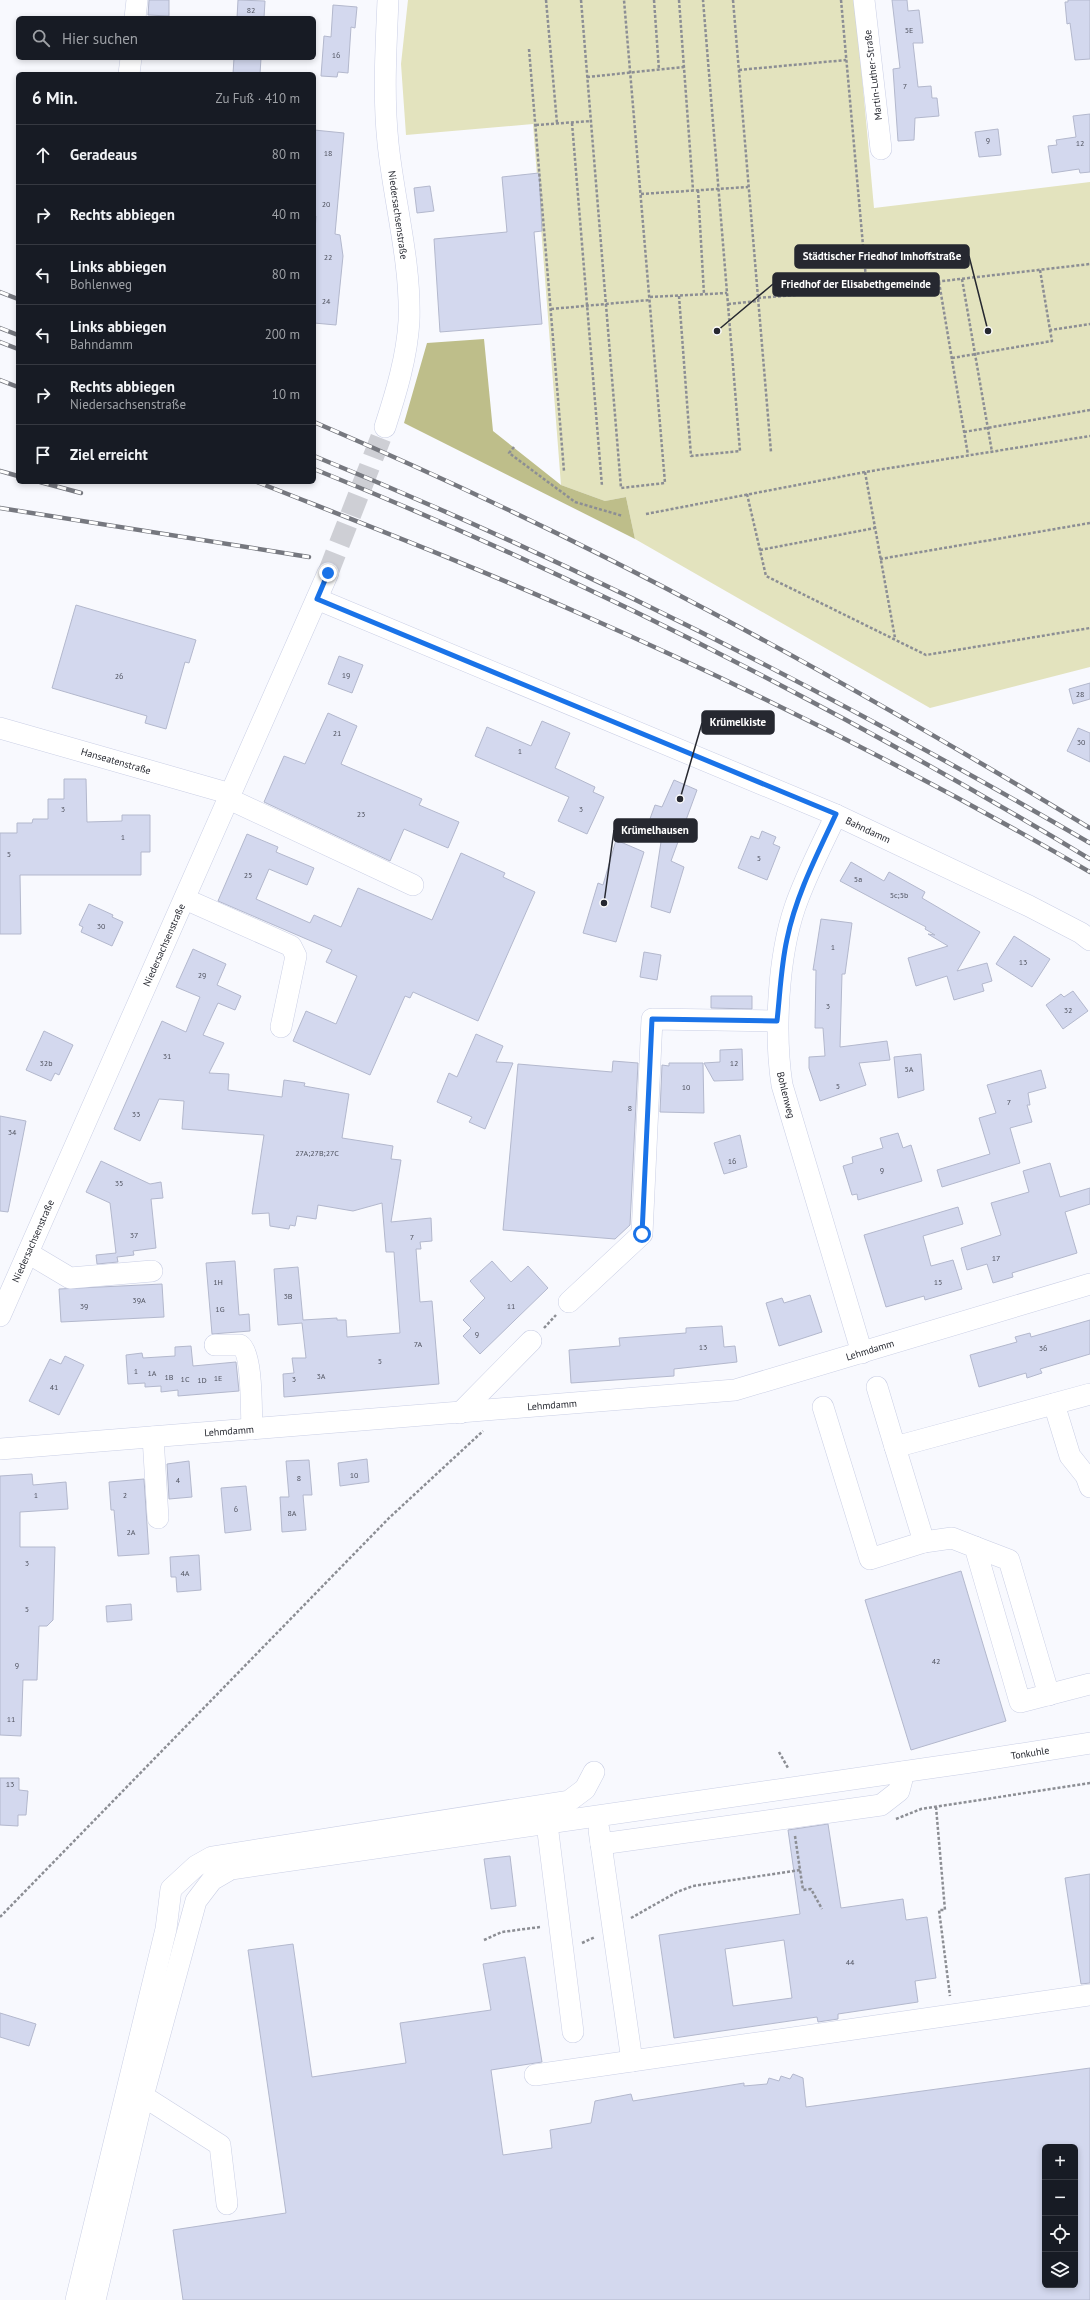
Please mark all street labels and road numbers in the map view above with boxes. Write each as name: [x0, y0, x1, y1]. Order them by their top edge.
street label: Martin-Luther-Straße: [861, 29, 885, 121]
street label: Niedersachsenstraße: [385, 170, 411, 260]
street label: Hanseatenstraße: [80, 745, 152, 777]
street label: Bahndamm: [843, 814, 893, 846]
street label: Niedersachsenstraße: [140, 902, 188, 988]
street label: Bohlenweg: [774, 1070, 798, 1120]
street label: Niedersachsenstraße: [9, 1198, 57, 1284]
street label: Lehmdamm: [844, 1336, 896, 1364]
street label: Lehmdamm: [527, 1397, 577, 1413]
street label: Lehmdamm: [204, 1423, 254, 1439]
street label: Tonkuhle: [1010, 1744, 1050, 1762]

